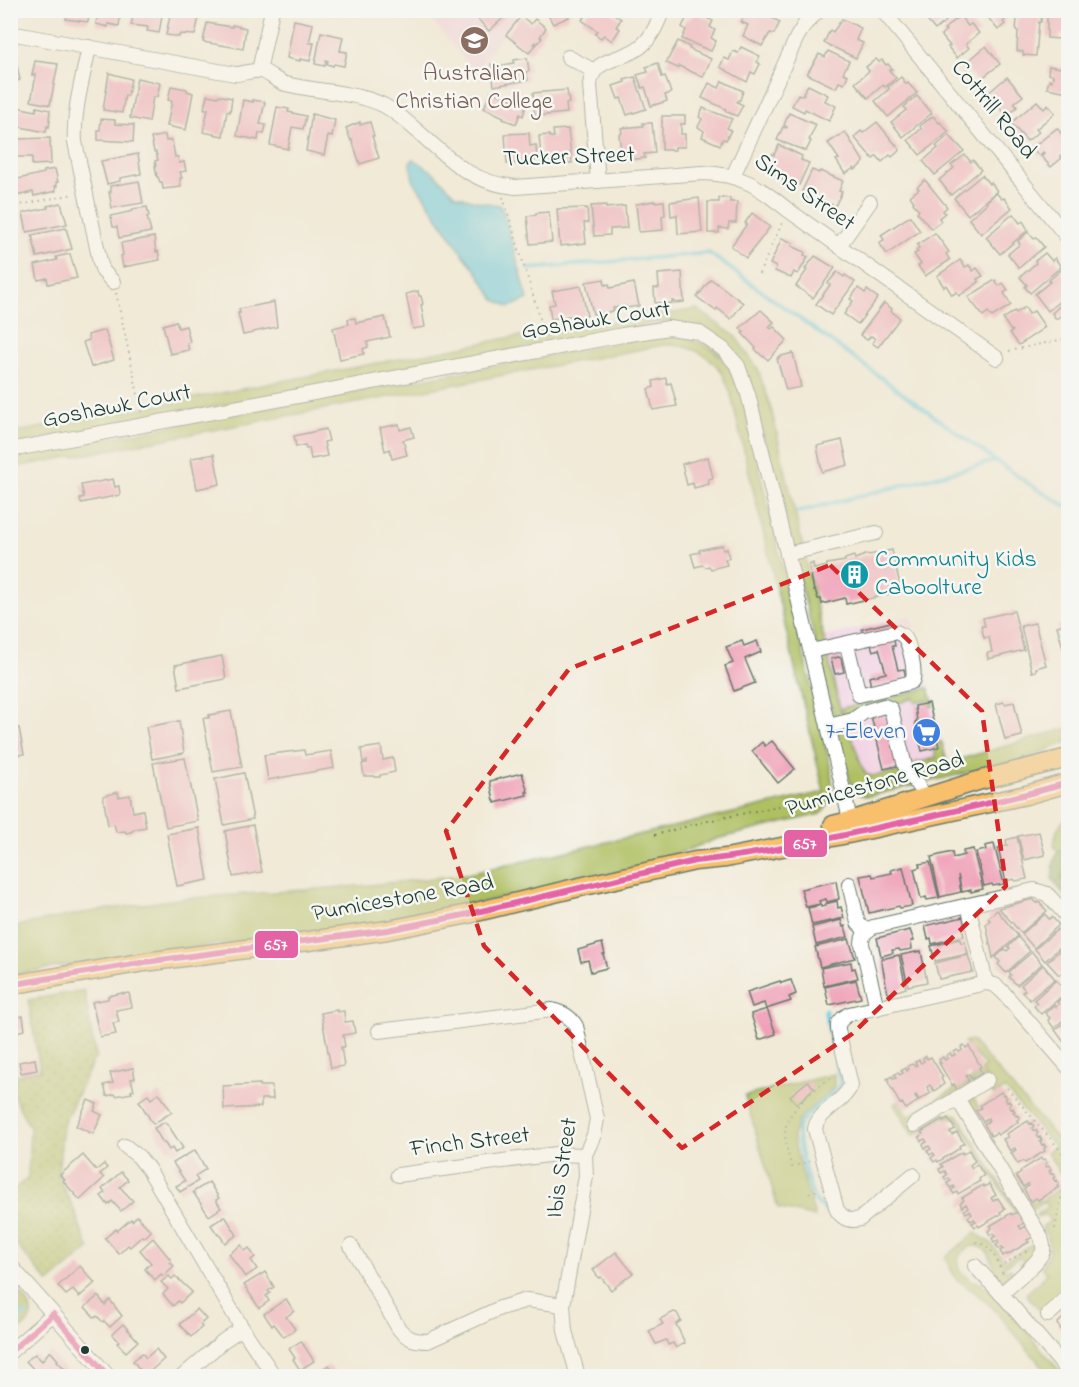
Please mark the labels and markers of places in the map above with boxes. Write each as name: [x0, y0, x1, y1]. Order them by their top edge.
school or university icon: Australian Christian College: [458, 25, 490, 57]
place label: Australian Christian College: [395, 57, 553, 120]
place label: Community Kids Caboolture: [875, 543, 1037, 606]
building icon: Community Kids Caboolture: [838, 558, 870, 590]
place label: 7-Eleven: [825, 715, 906, 750]
supermarket icon: 7-Eleven: [911, 716, 943, 748]
unlabelled marker: [79, 1344, 91, 1356]

